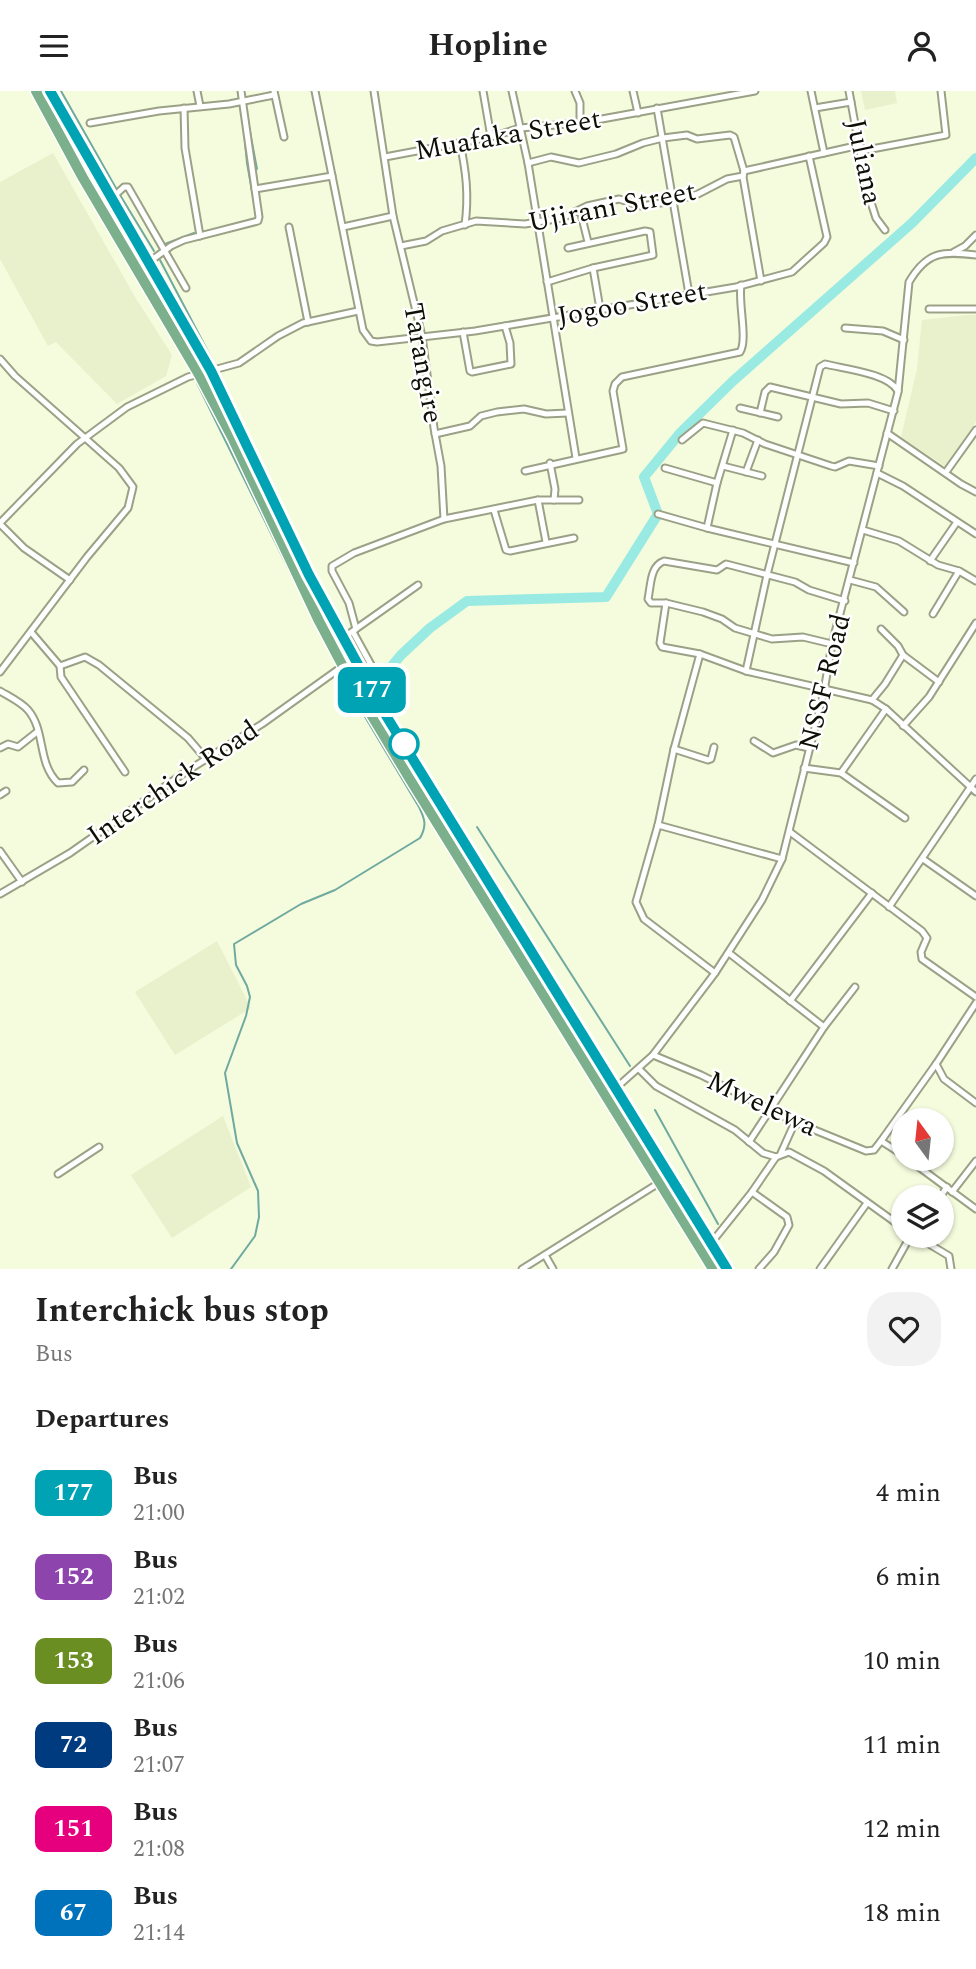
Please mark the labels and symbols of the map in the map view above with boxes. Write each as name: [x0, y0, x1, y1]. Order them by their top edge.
street label: Muafaka Street: [411, 97, 605, 173]
street label: Juliana: [834, 115, 894, 209]
street label: Ujirani Street: [524, 170, 700, 244]
street label: Jogoo Street: [554, 270, 710, 338]
street label: Tarangire: [391, 299, 455, 427]
street label: NSSF Road: [787, 609, 863, 755]
line badge: 177: [332, 667, 412, 713]
street label: Interchick Road: [78, 709, 268, 857]
unlabelled marker: [389, 729, 419, 759]
street label: Mwelewa: [699, 1060, 825, 1149]
north arrow: [891, 1108, 954, 1171]

